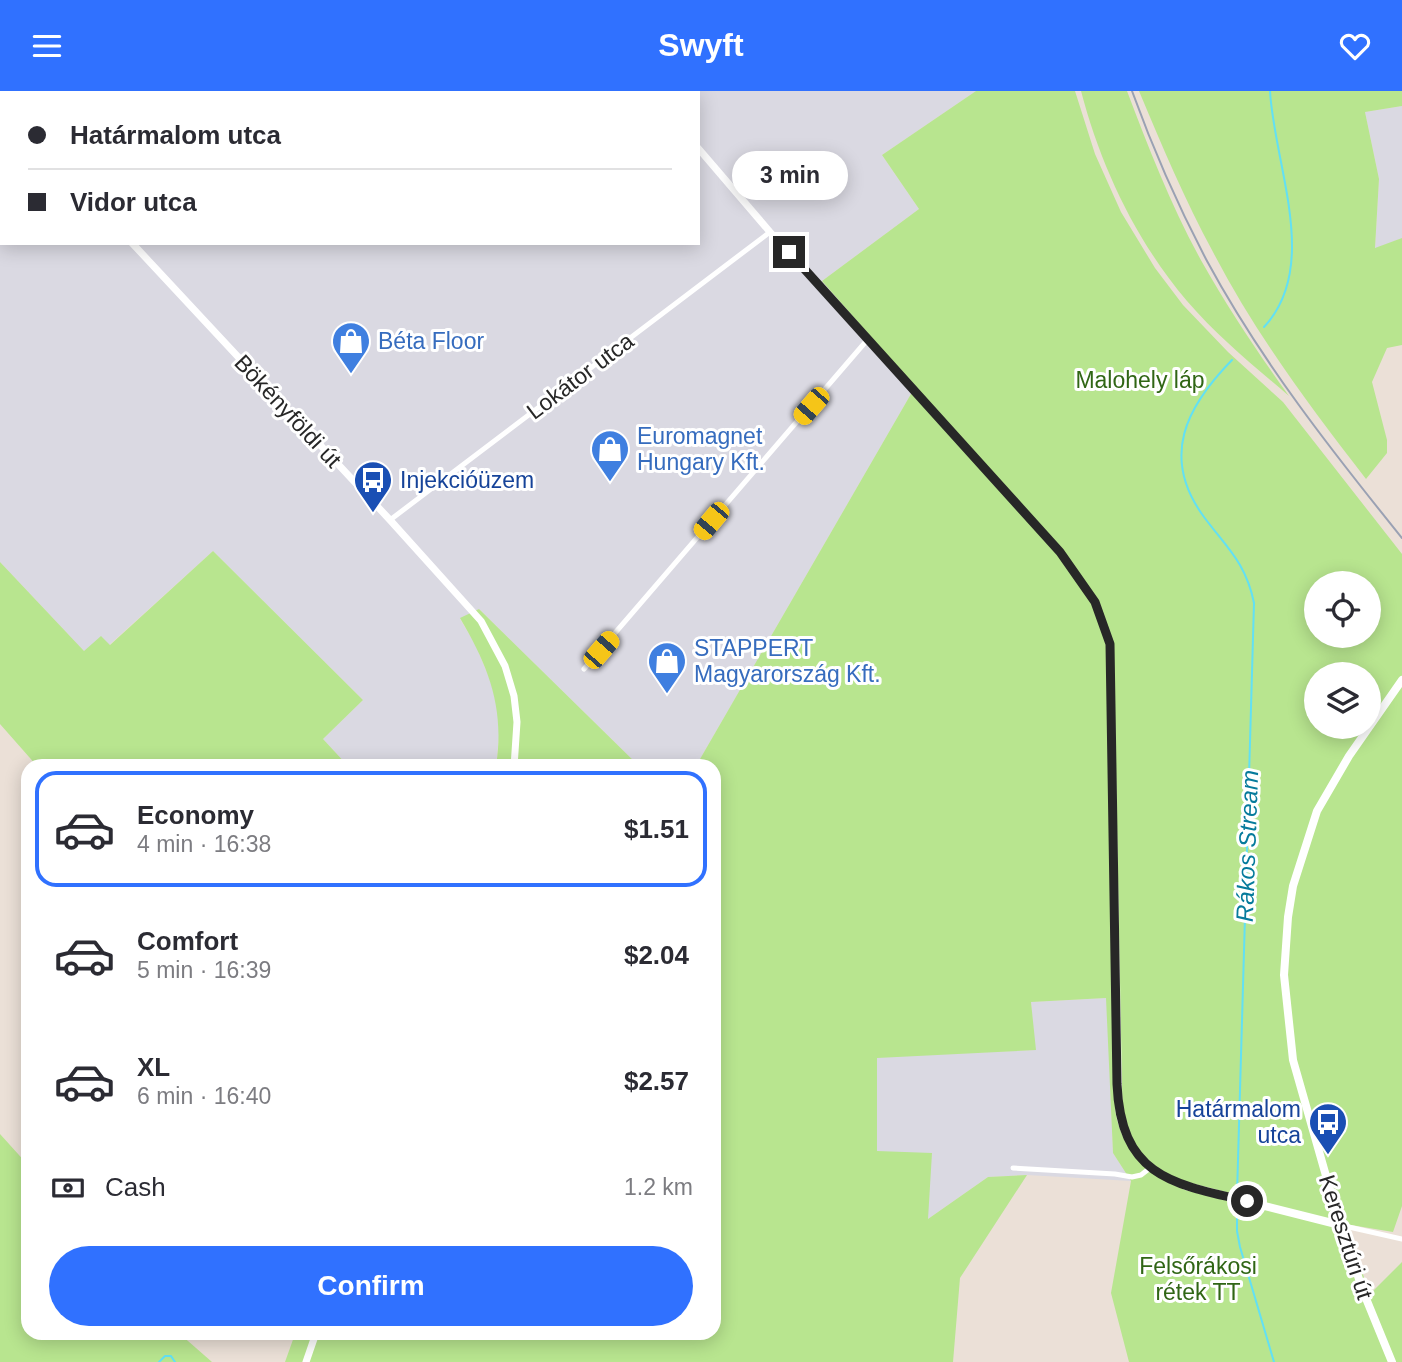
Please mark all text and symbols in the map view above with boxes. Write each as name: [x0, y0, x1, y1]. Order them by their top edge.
icon: menu: [28, 27, 66, 65]
text: Swyft: [658, 27, 744, 63]
icon: heart: [1336, 27, 1374, 65]
text: Határmalom utca: [70, 120, 281, 150]
callout: 3 min: [731, 151, 847, 199]
text: 3 min: [760, 162, 820, 188]
text: Vidor utca: [70, 187, 197, 217]
route end: [773, 236, 805, 268]
shop icon: Béta Floor: [330, 320, 372, 375]
street label: Lokátor utca: [522, 327, 639, 424]
place label: Béta Floor: [378, 328, 484, 354]
street label: Bökényföldi út: [229, 349, 347, 473]
park label: Malohely láp: [1075, 367, 1205, 393]
car: [790, 383, 833, 429]
place label: Euromagnet Hungary Kft.: [637, 423, 765, 475]
shop icon: Euromagnet Hungary Kft.: [589, 428, 631, 483]
bus stop icon: Injekcióüzem: [352, 459, 394, 514]
place label: Injekcióüzem: [400, 467, 534, 493]
car: [690, 498, 733, 544]
map controls: [1304, 571, 1381, 739]
button: locate: [1304, 571, 1381, 648]
car: [580, 627, 623, 673]
place label: STAPPERT Magyarország Kft.: [694, 635, 881, 687]
shop icon: STAPPERT Magyarország Kft.: [646, 640, 688, 695]
button: layers: [1304, 662, 1381, 739]
water label: Rákos Stream: [1231, 770, 1263, 922]
icon: car: [53, 798, 116, 861]
text: Economy: [137, 800, 254, 830]
text: $1.51: [624, 814, 689, 844]
text: 4 min · 16:38: [137, 831, 271, 857]
icon: car: [53, 924, 116, 987]
text: Comfort: [137, 926, 238, 956]
text: $2.04: [624, 940, 689, 970]
text: 5 min · 16:39: [137, 957, 271, 983]
icon: car: [53, 1050, 116, 1113]
text: XL: [137, 1052, 170, 1082]
text: $2.57: [624, 1066, 689, 1096]
text: 6 min · 16:40: [137, 1083, 271, 1109]
place label: Határmalom utca: [1176, 1096, 1301, 1148]
bus stop icon: Határmalom utca: [1307, 1101, 1349, 1156]
icon: cash: [49, 1169, 87, 1207]
text: Cash: [105, 1172, 166, 1202]
street label: Keresztúri út: [1314, 1172, 1378, 1303]
text: 1.2 km: [624, 1174, 693, 1200]
route start: [1231, 1185, 1263, 1217]
button: Confirm: [49, 1246, 693, 1326]
park label: Felsőrákosi rétek TT: [1139, 1253, 1257, 1305]

